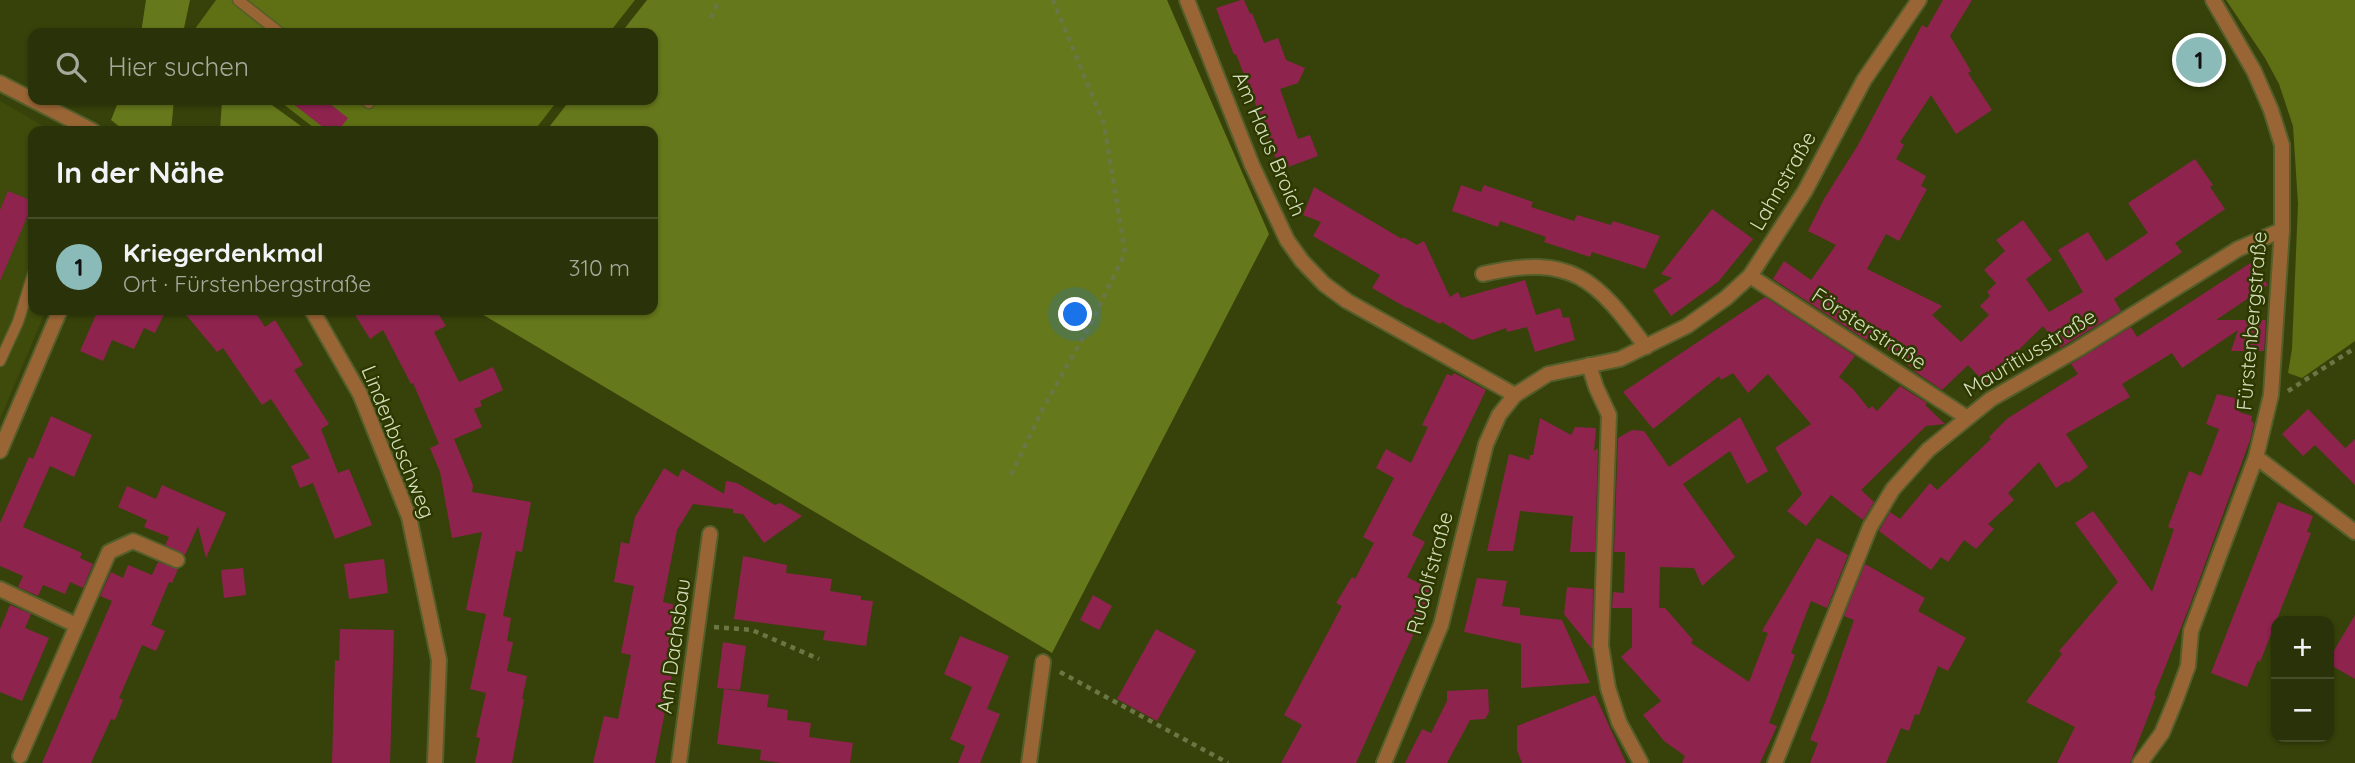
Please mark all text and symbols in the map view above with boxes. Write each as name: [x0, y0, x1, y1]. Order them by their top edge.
search box: [28, 28, 658, 105]
pin: 1: [2176, 34, 2222, 86]
icon: search: [52, 48, 90, 86]
text: Hier suchen: [108, 50, 249, 83]
street label: Am Haus Broich: [1228, 67, 1312, 220]
street label: Lahnstraße: [1743, 126, 1821, 235]
text: In der Nähe: [56, 153, 225, 191]
street label: Fürstenbergstraße: [2230, 230, 2272, 412]
text: Kriegerdenkmal: [123, 236, 324, 269]
text: 1: [75, 253, 83, 282]
text: 310 m: [568, 253, 630, 282]
text: Ort · Fürstenbergstraße: [123, 269, 371, 298]
street label: Försterstraße: [1807, 281, 1932, 375]
your location: [1058, 297, 1092, 331]
street label: Mauritiusstraße: [1959, 302, 2100, 402]
street label: Lindenbuschweg: [356, 361, 441, 522]
street label: Rudolfstraße: [1400, 509, 1458, 637]
street label: Am Dachsbau: [651, 577, 695, 715]
map controls: [2271, 616, 2334, 742]
button: +: [2271, 616, 2334, 679]
button: −: [2271, 679, 2334, 742]

